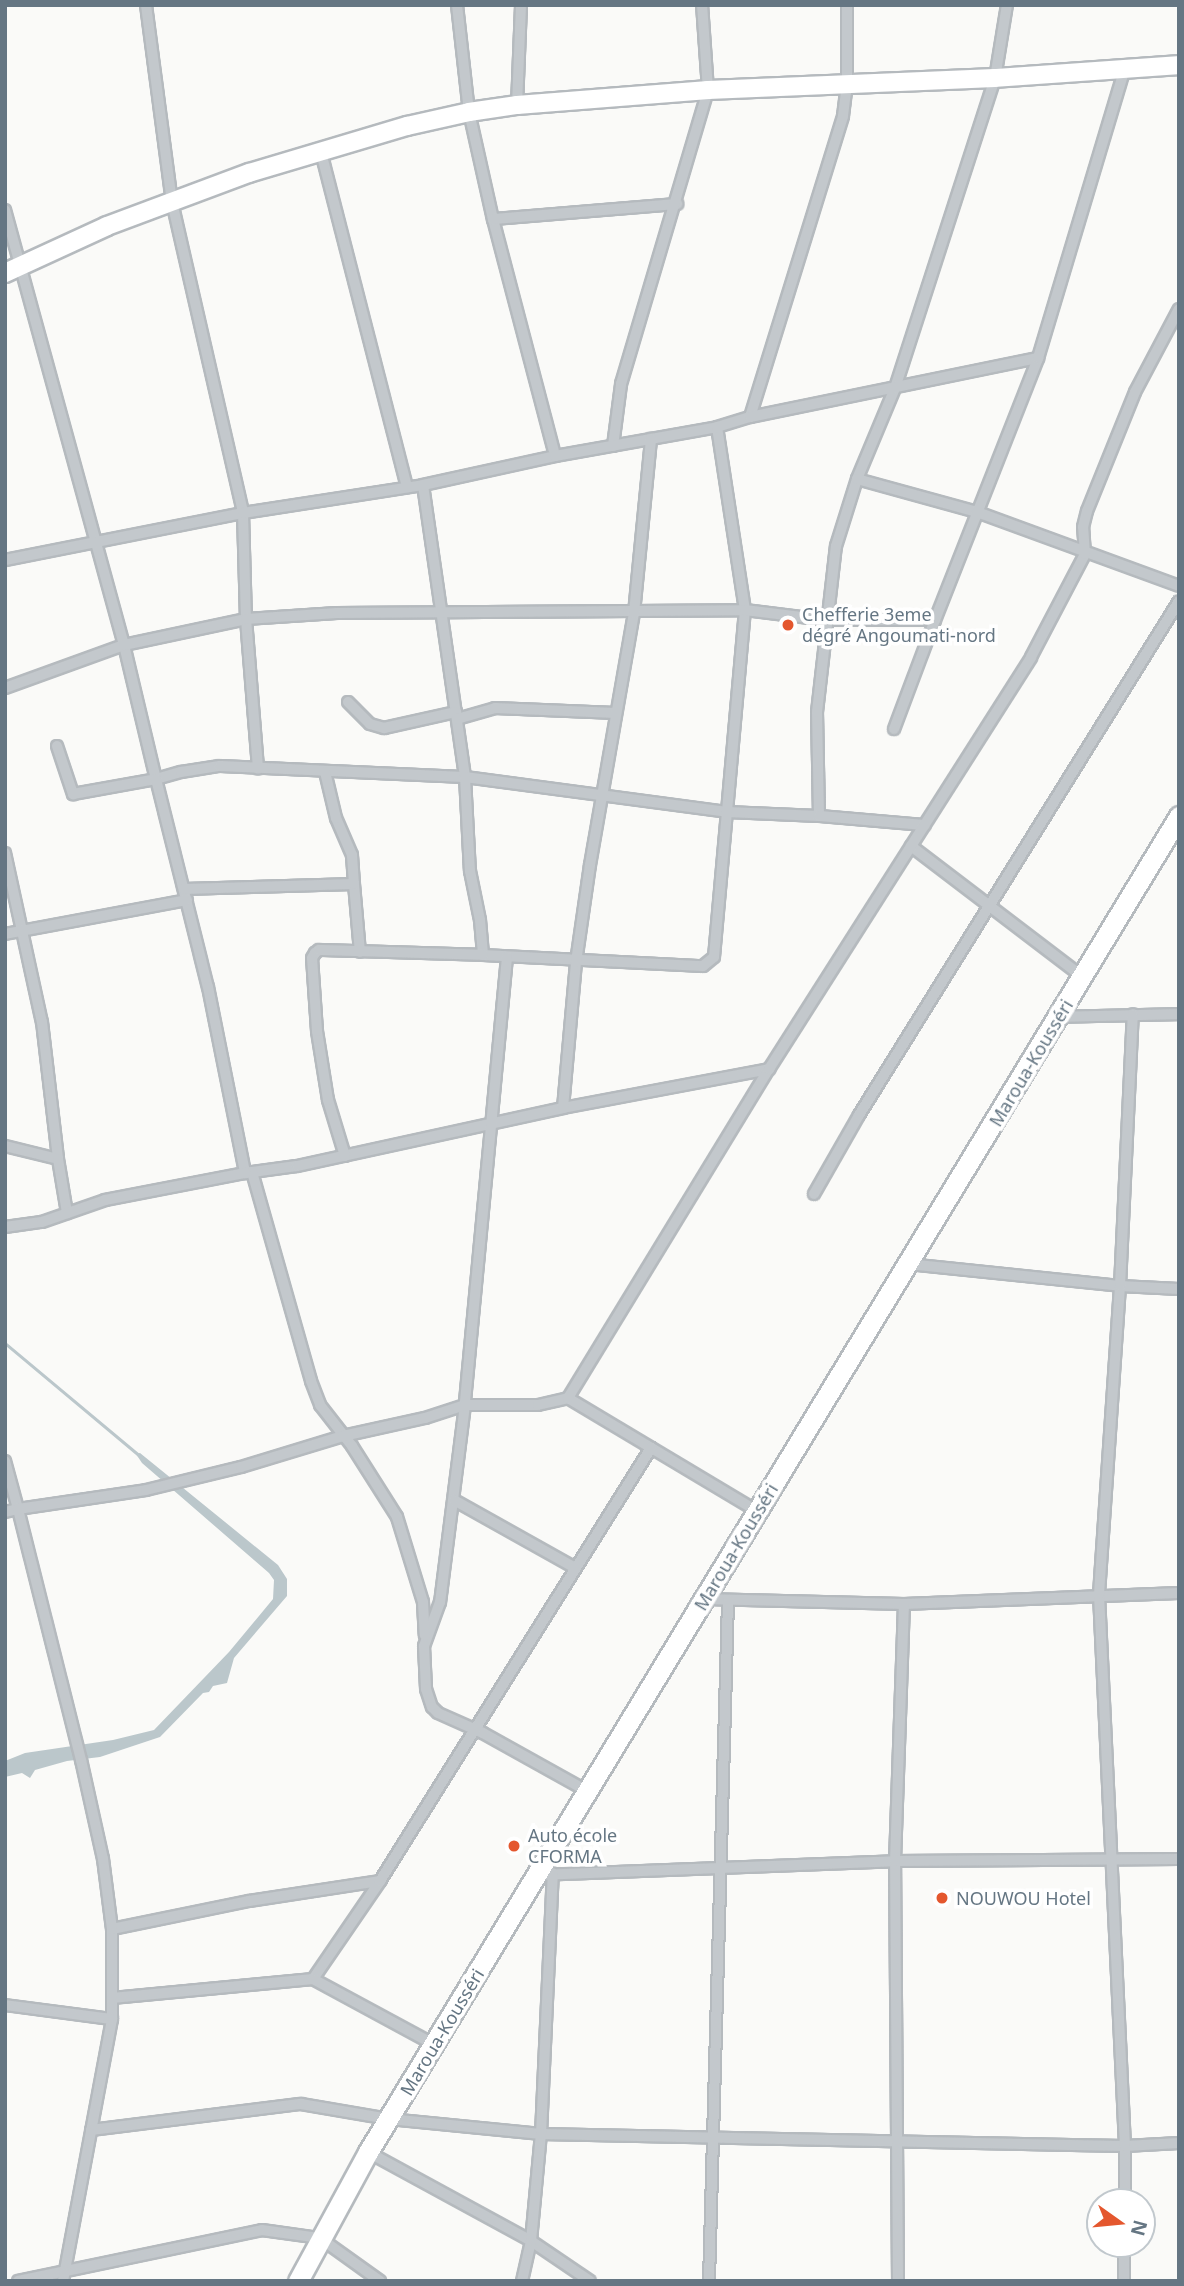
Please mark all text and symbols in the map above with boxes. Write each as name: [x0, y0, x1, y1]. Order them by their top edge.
place label: Chefferie 3eme dégré Angoumati-nord: [802, 604, 996, 646]
marker: Chefferie 3eme dégré Angoumati-nord: [780, 617, 796, 633]
street label: Maroua-Kousséri: [985, 996, 1077, 1130]
street label: Maroua-Kousséri: [690, 1480, 782, 1614]
place label: Auto école CFORMA: [528, 1825, 617, 1868]
marker: Auto école CFORMA: [506, 1838, 522, 1854]
place label: NOUWOU Hotel: [956, 1887, 1091, 1909]
marker: NOUWOU Hotel: [934, 1890, 950, 1906]
street label: Maroua-Kousséri: [396, 1965, 488, 2099]
north arrow: [1086, 2188, 1156, 2258]
text: N: [1125, 2217, 1154, 2239]

